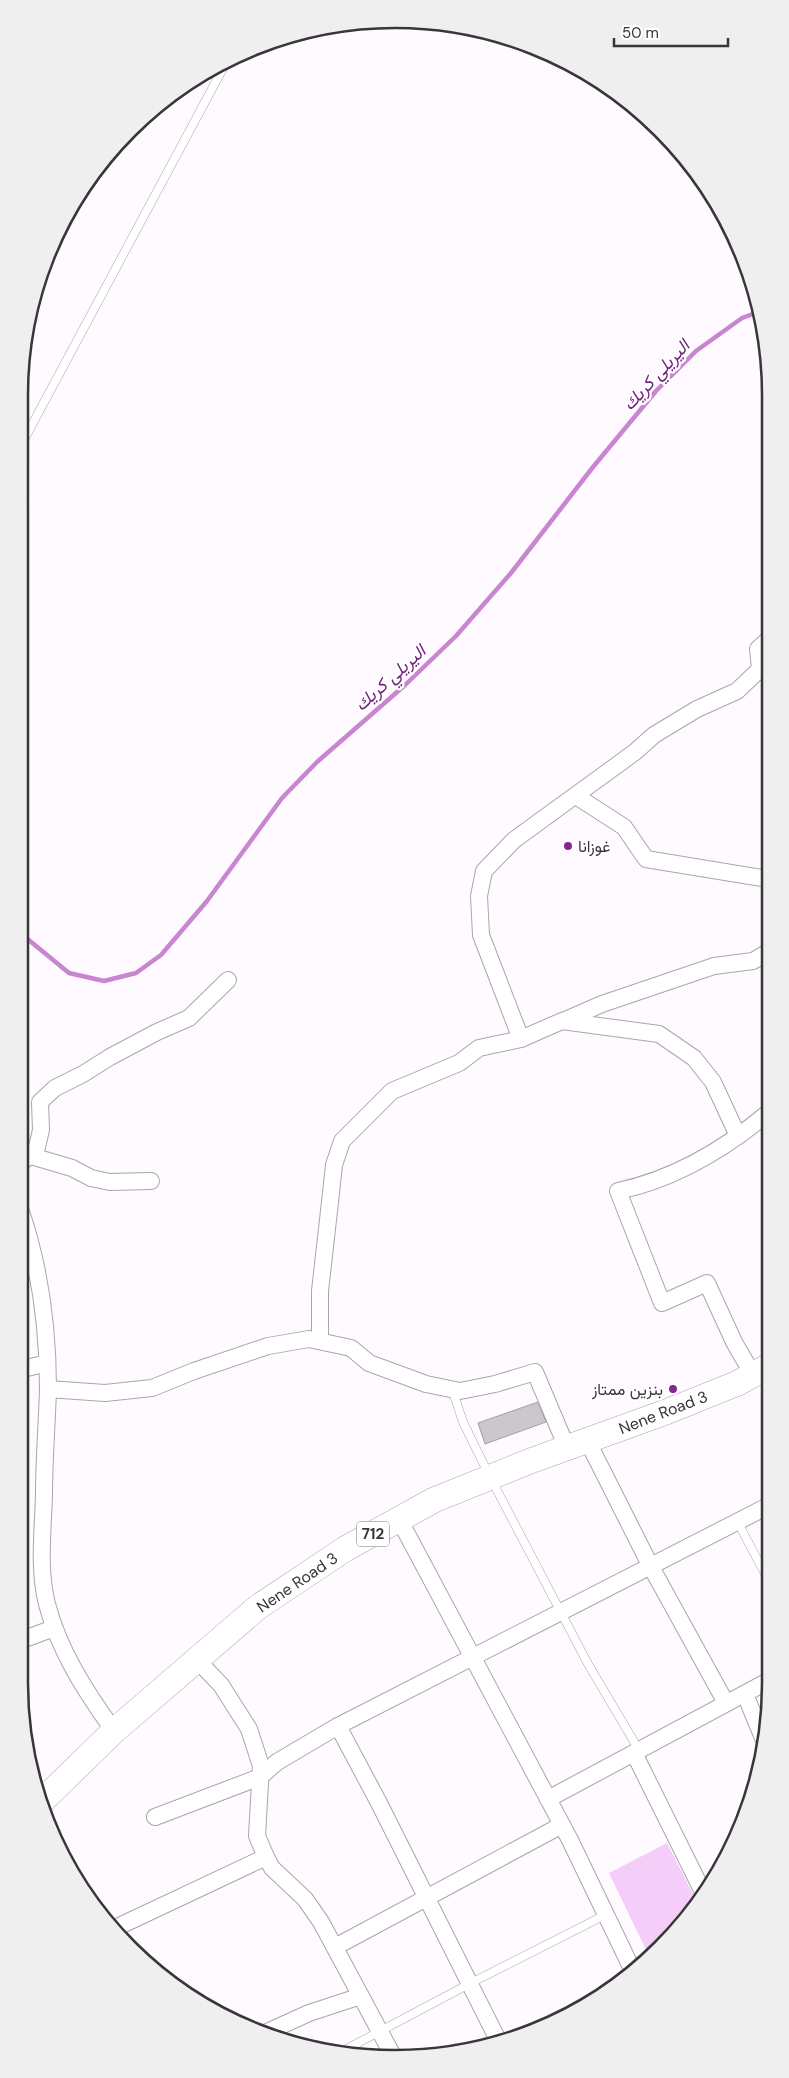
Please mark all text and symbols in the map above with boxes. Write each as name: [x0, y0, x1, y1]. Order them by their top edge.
scale bar: [614, 15, 728, 47]
text: 50 m: [622, 23, 659, 43]
water label: اليريلي كريك: [617, 333, 698, 418]
water label: اليريلي كريك: [349, 638, 434, 719]
place label: غوزانا: [578, 836, 610, 857]
marker: غوزانا: [562, 840, 574, 852]
place label: بنزين ممتاز: [591, 1379, 663, 1400]
marker: بنزين ممتاز: [667, 1383, 679, 1395]
street label: Nene Road 3: [616, 1386, 711, 1439]
road number: 712: [357, 1522, 389, 1546]
street label: Nene Road 3: [253, 1548, 342, 1617]

